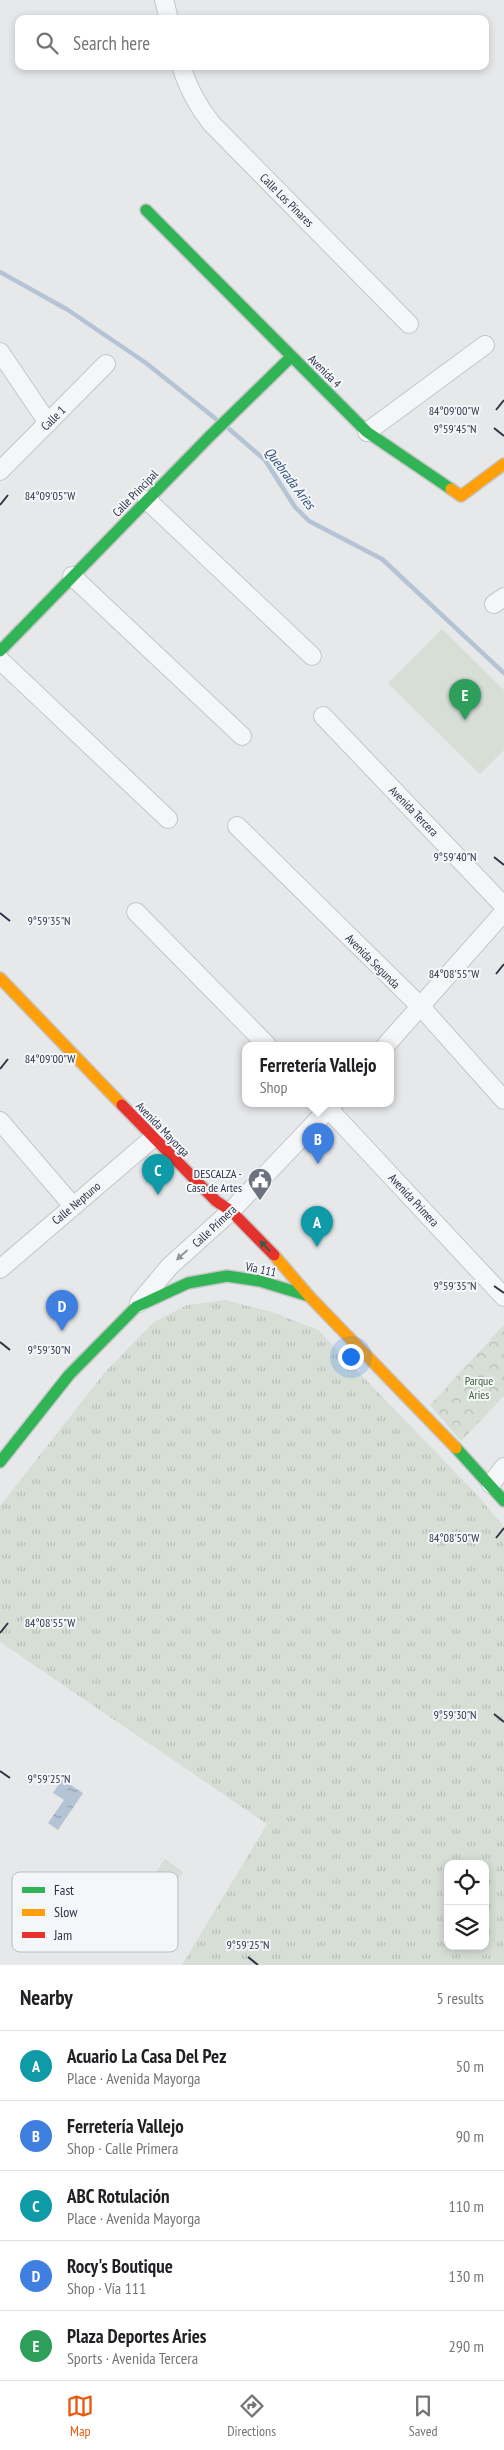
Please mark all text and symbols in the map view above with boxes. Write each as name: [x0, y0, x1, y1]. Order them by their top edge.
search box: [15, 15, 489, 70]
icon: search: [33, 29, 61, 57]
text: Search here: [73, 31, 150, 55]
street label: Calle Los Pinares: [257, 170, 317, 230]
street label: Avenida 4: [305, 351, 345, 391]
street label: Calle 1: [38, 403, 68, 433]
text: 84°09'00"W: [429, 403, 479, 418]
text: 9°59'45"N: [433, 421, 477, 436]
water label: Quebrada Aries: [261, 443, 320, 514]
street label: Calle Principal: [109, 466, 161, 519]
text: 84°09'05"W: [25, 488, 75, 503]
pin: E: [449, 679, 481, 720]
street label: Avenida Tercera: [386, 783, 442, 840]
text: 9°59'40"N: [433, 849, 477, 864]
text: 9°59'35"N: [27, 913, 71, 928]
street label: Avenida Segunda: [343, 931, 404, 992]
text: 84°08'55"W: [429, 966, 479, 981]
popup: [242, 1042, 394, 1107]
text: 84°09'00"W: [25, 1051, 75, 1066]
text: Ferretería Vallejo: [260, 1053, 376, 1077]
text: Shop: [260, 1077, 287, 1097]
street label: Avenida Mayorga: [133, 1098, 193, 1160]
pin: B: [302, 1123, 334, 1164]
pin: C: [142, 1154, 174, 1195]
place label: DESCALZA - Casa de Artes: [187, 1166, 242, 1195]
public building icon: DESCALZA - Casa de Artes: [247, 1167, 273, 1201]
street label: Avenida Primera: [386, 1170, 443, 1230]
street label: Calle Neptuno: [49, 1178, 103, 1228]
street label: Calle Primera: [189, 1202, 239, 1250]
pin: A: [301, 1206, 333, 1247]
one-way arrow: [259, 1240, 271, 1252]
one-way arrow: [177, 1249, 189, 1261]
street label: Vía 111: [243, 1258, 278, 1280]
text: 9°59'35"N: [433, 1278, 477, 1293]
pin: D: [46, 1290, 78, 1331]
text: 9°59'30"N: [27, 1342, 71, 1357]
your location: [338, 1344, 364, 1370]
park label: Parque Aries: [465, 1373, 493, 1402]
text: 84°08'50"W: [429, 1530, 479, 1545]
text: 84°08'55"W: [25, 1615, 75, 1630]
text: 9°59'30"N: [433, 1707, 477, 1722]
text: 9°59'25"N: [27, 1771, 71, 1786]
map controls: [444, 1860, 489, 1950]
button: locate: [444, 1860, 489, 1905]
legend: [12, 1872, 178, 1952]
text: Fast: [54, 1881, 74, 1899]
text: Slow: [54, 1903, 78, 1921]
button: layers: [444, 1905, 489, 1950]
text: Jam: [53, 1926, 72, 1944]
text: 9°59'25"N: [226, 1937, 270, 1952]
text: Nearby: [20, 1984, 73, 2011]
text: 5 results: [437, 1988, 484, 2008]
text: Acuario La Casa Del Pez: [67, 2044, 226, 2068]
text: A: [32, 2056, 40, 2076]
text: 50 m: [456, 2056, 484, 2076]
text: Place · Avenida Mayorga: [67, 2068, 200, 2088]
text: Ferretería Vallejo: [67, 2114, 184, 2138]
text: B: [32, 2126, 40, 2146]
text: 90 m: [456, 2126, 484, 2146]
text: Shop · Calle Primera: [67, 2138, 178, 2158]
text: ABC Rotulación: [67, 2184, 169, 2208]
text: C: [32, 2196, 40, 2216]
text: 110 m: [449, 2196, 484, 2216]
text: Place · Avenida Mayorga: [67, 2208, 200, 2228]
text: Rocy's Boutique: [67, 2254, 173, 2278]
text: D: [32, 2266, 40, 2286]
text: 130 m: [449, 2266, 484, 2286]
text: Shop · Vía 111: [67, 2278, 146, 2298]
text: Plaza Deportes Aries: [67, 2324, 207, 2348]
text: E: [33, 2336, 39, 2356]
text: 290 m: [449, 2336, 484, 2356]
text: Sports · Avenida Tercera: [67, 2348, 198, 2368]
tab: Map: [66, 2392, 94, 2440]
tab: Directions: [227, 2392, 276, 2440]
tab: Saved: [409, 2392, 438, 2440]

